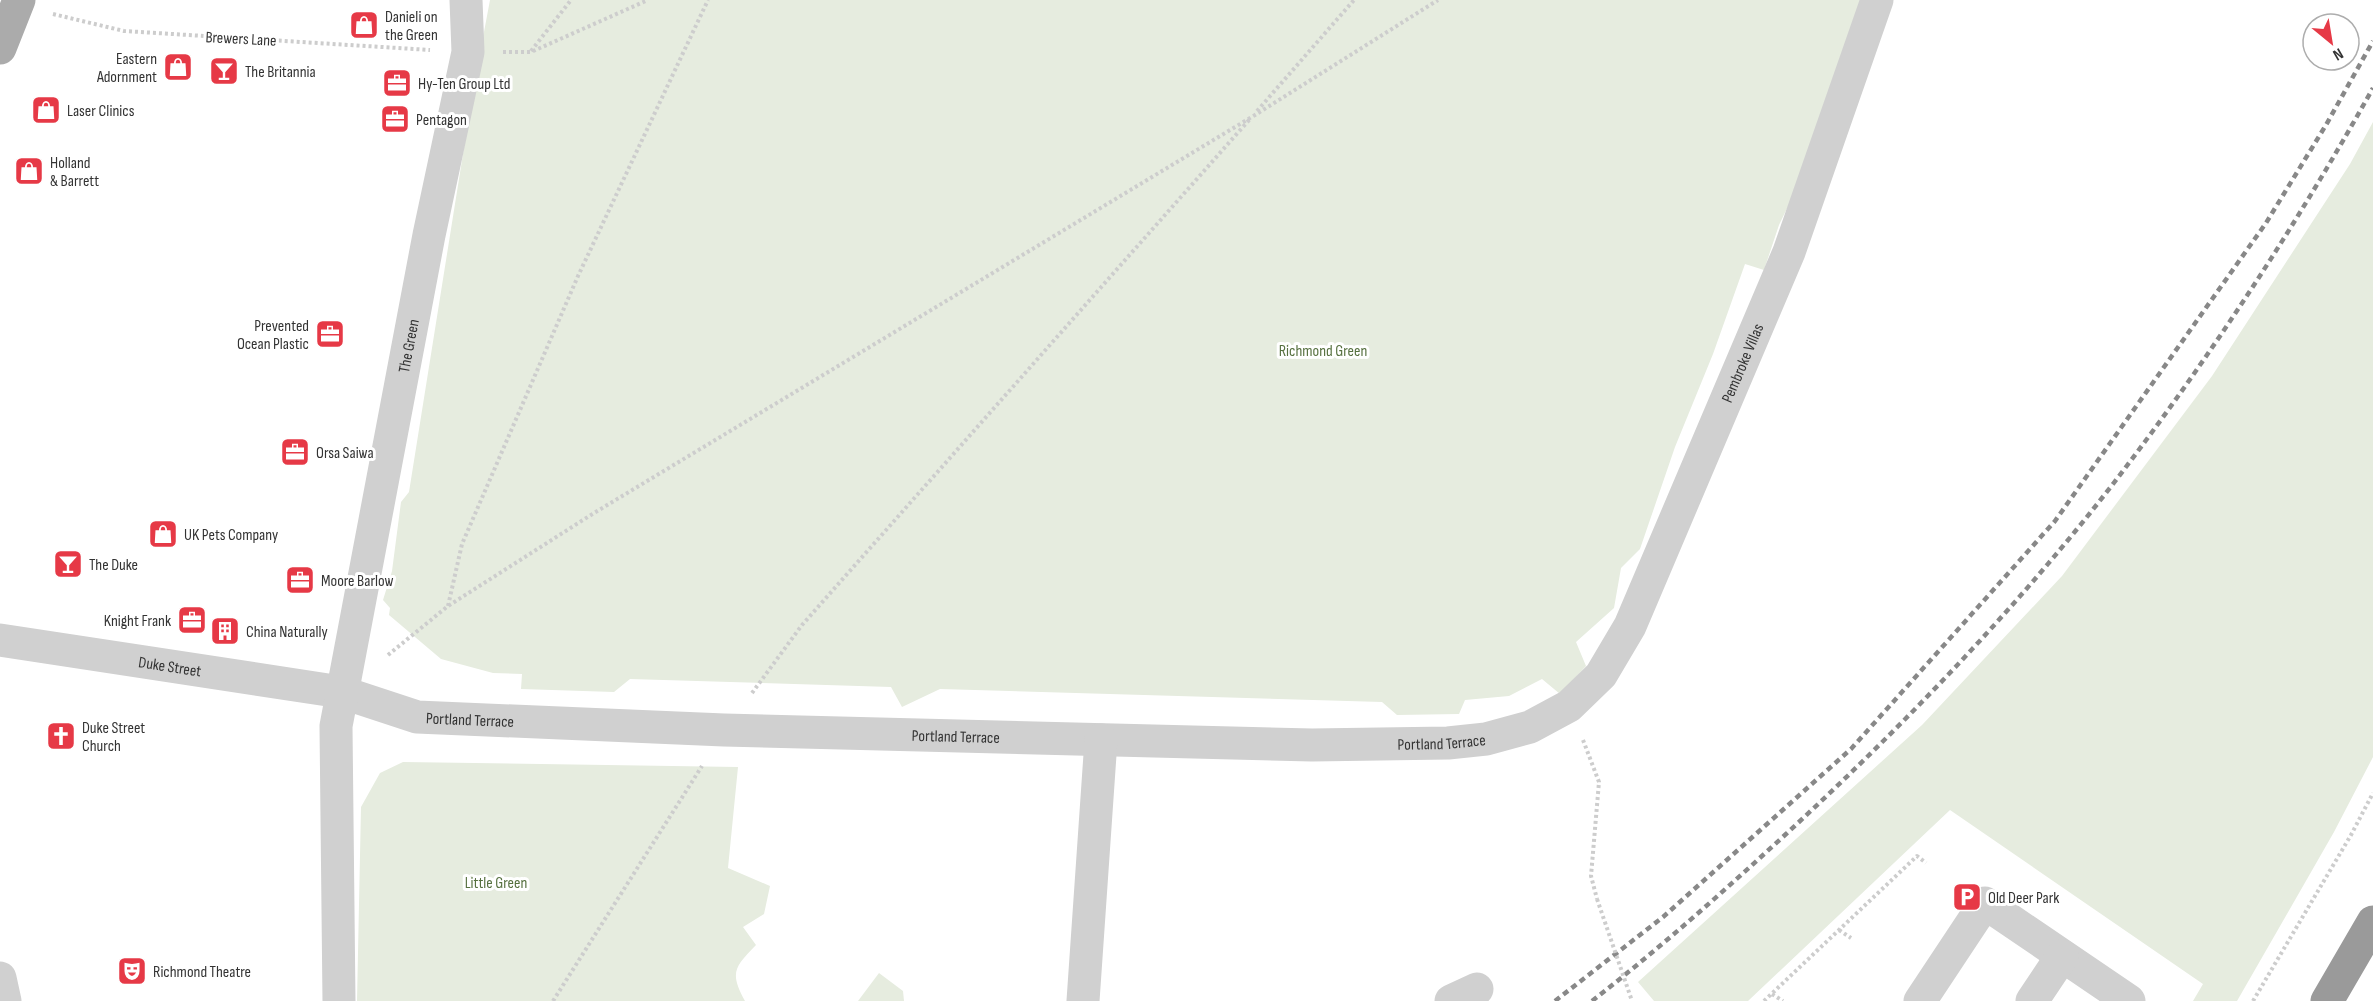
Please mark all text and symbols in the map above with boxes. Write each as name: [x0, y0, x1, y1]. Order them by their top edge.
place label: Danieli on the Green: [385, 8, 438, 45]
shop icon: Danieli on the Green: [348, 9, 380, 41]
north arrow: [2301, 12, 2361, 72]
street label: Brewers Lane: [205, 28, 277, 51]
text: N: [2329, 43, 2346, 64]
place label: Eastern Adornment: [96, 50, 157, 87]
shop icon: Eastern Adornment: [162, 51, 194, 83]
bar icon: The Britannia: [208, 55, 240, 87]
place label: The Britannia: [245, 63, 316, 82]
office icon: Hy-Ten Group Ltd: [381, 67, 413, 99]
place label: Hy-Ten Group Ltd: [418, 75, 510, 94]
shop icon: Laser Clinics: [30, 94, 62, 126]
place label: Laser Clinics: [67, 102, 135, 121]
office icon: Pentagon: [379, 103, 411, 135]
place label: Pentagon: [416, 111, 467, 130]
place label: Holland & Barrett: [50, 154, 99, 191]
shop icon: Holland & Barrett: [13, 155, 45, 187]
place label: Prevented Ocean Plastic: [237, 317, 309, 354]
office icon: Prevented Ocean Plastic: [314, 318, 346, 350]
street label: The Green: [395, 318, 424, 375]
street label: Pembroke Villas: [1718, 321, 1769, 406]
park label: Richmond Green: [1279, 342, 1367, 361]
office icon: Orsa Saiwa: [279, 436, 311, 468]
place label: Orsa Saiwa: [316, 444, 374, 463]
shop icon: UK Pets Company: [147, 518, 179, 550]
place label: UK Pets Company: [184, 526, 278, 545]
bar icon: The Duke: [52, 548, 84, 580]
place label: The Duke: [89, 556, 138, 575]
office icon: Moore Barlow: [284, 564, 316, 596]
place label: Moore Barlow: [321, 572, 394, 591]
office icon: Knight Frank: [176, 604, 208, 636]
place label: Knight Frank: [104, 612, 171, 631]
building icon: China Naturally: [209, 615, 241, 647]
place label: China Naturally: [246, 623, 328, 642]
street label: Duke Street: [137, 653, 203, 682]
street label: Portland Terrace: [426, 709, 514, 732]
place label: Duke Street Church: [82, 719, 145, 756]
church icon: Duke Street Church: [45, 720, 77, 752]
street label: Portland Terrace: [911, 727, 1000, 748]
street label: Portland Terrace: [1397, 731, 1487, 755]
park label: Little Green: [465, 874, 527, 893]
parking icon: Old Deer Park: [1951, 881, 1983, 913]
place label: Old Deer Park: [1988, 889, 2059, 908]
theatre icon: Richmond Theatre: [116, 955, 148, 987]
place label: Richmond Theatre: [153, 963, 251, 982]

